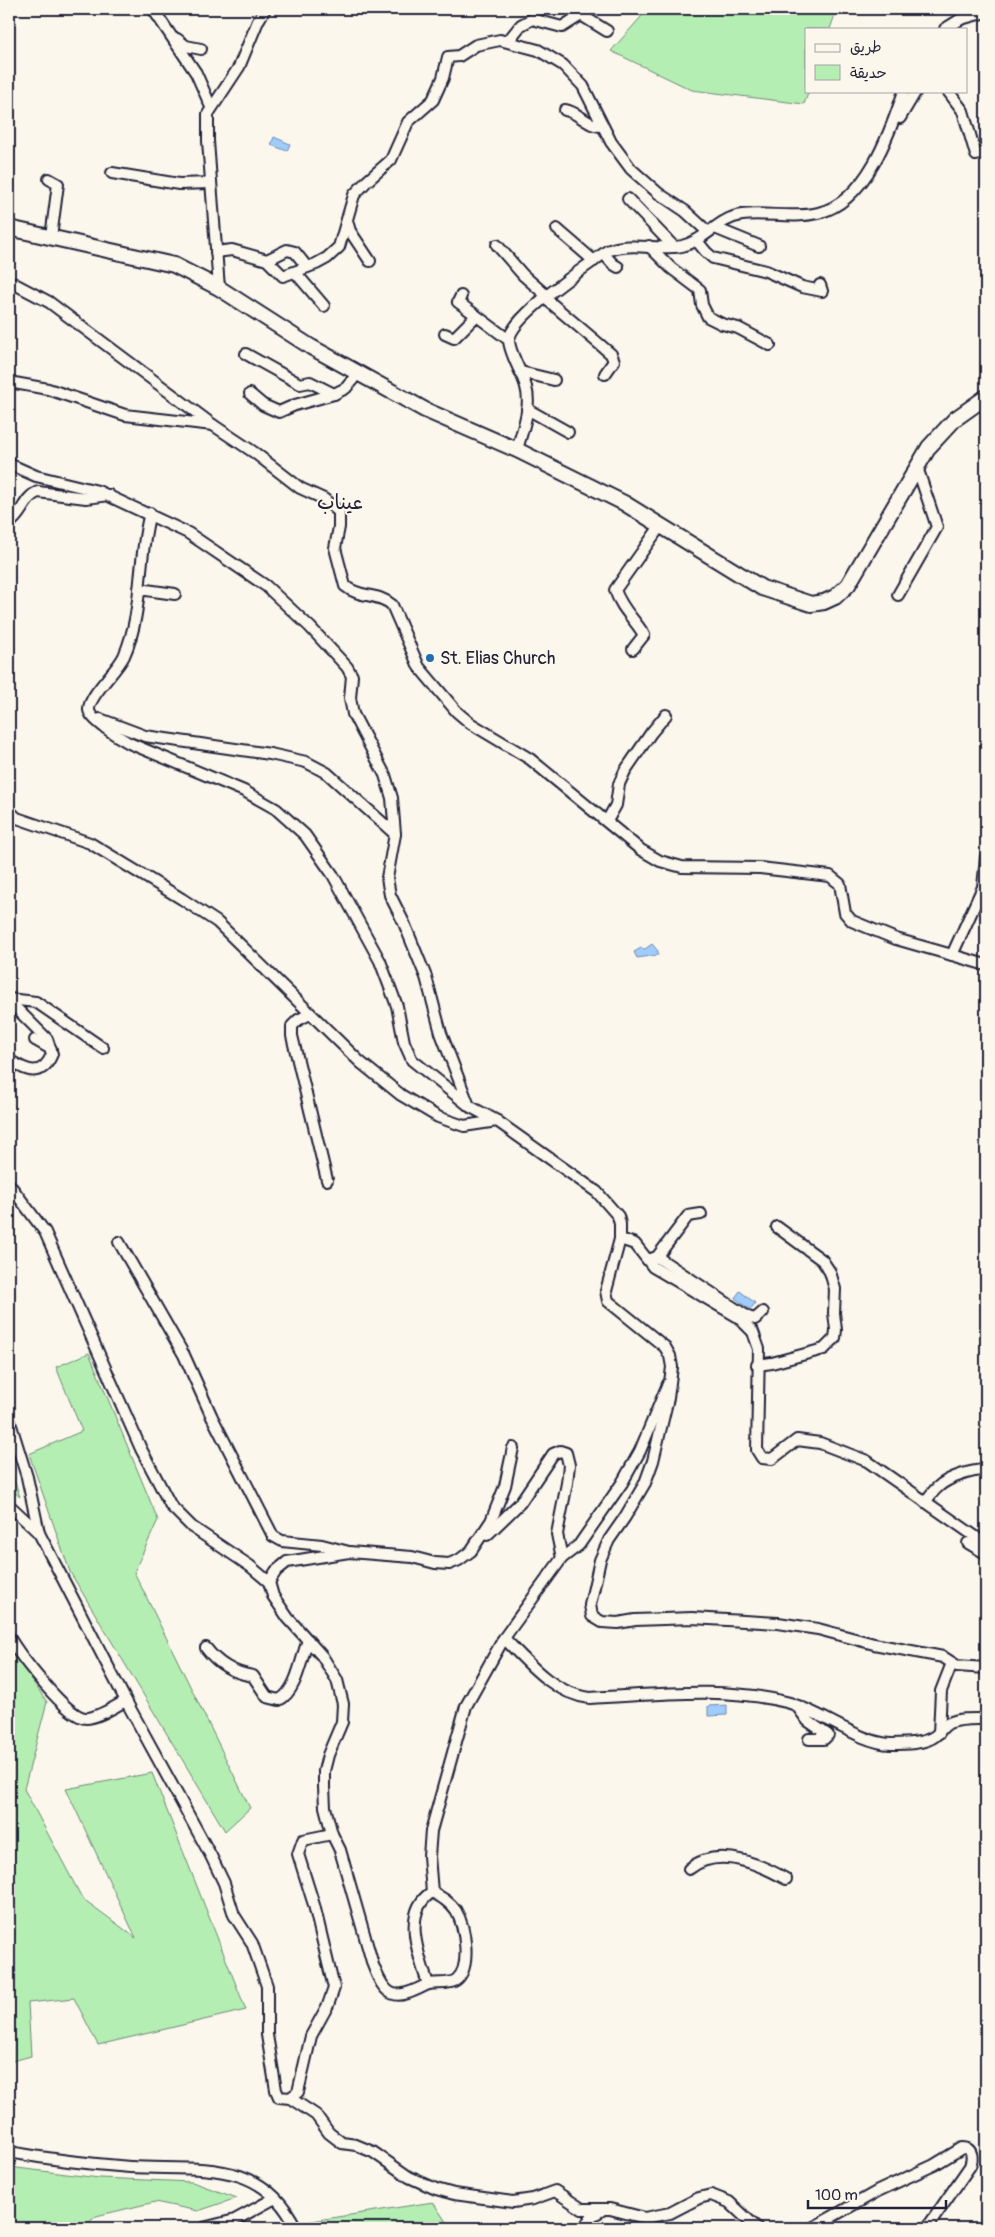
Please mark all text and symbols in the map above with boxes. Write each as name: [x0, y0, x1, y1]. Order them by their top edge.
legend: [805, 28, 968, 92]
text: طريق: [850, 38, 882, 57]
text: حديقة: [850, 64, 887, 83]
district label: عيناب: [317, 490, 363, 515]
place label: St. Elias Church: [440, 647, 555, 670]
marker: St. Elias Church: [424, 652, 436, 664]
scale bar: [808, 2177, 945, 2209]
text: 100 m: [815, 2186, 858, 2205]

